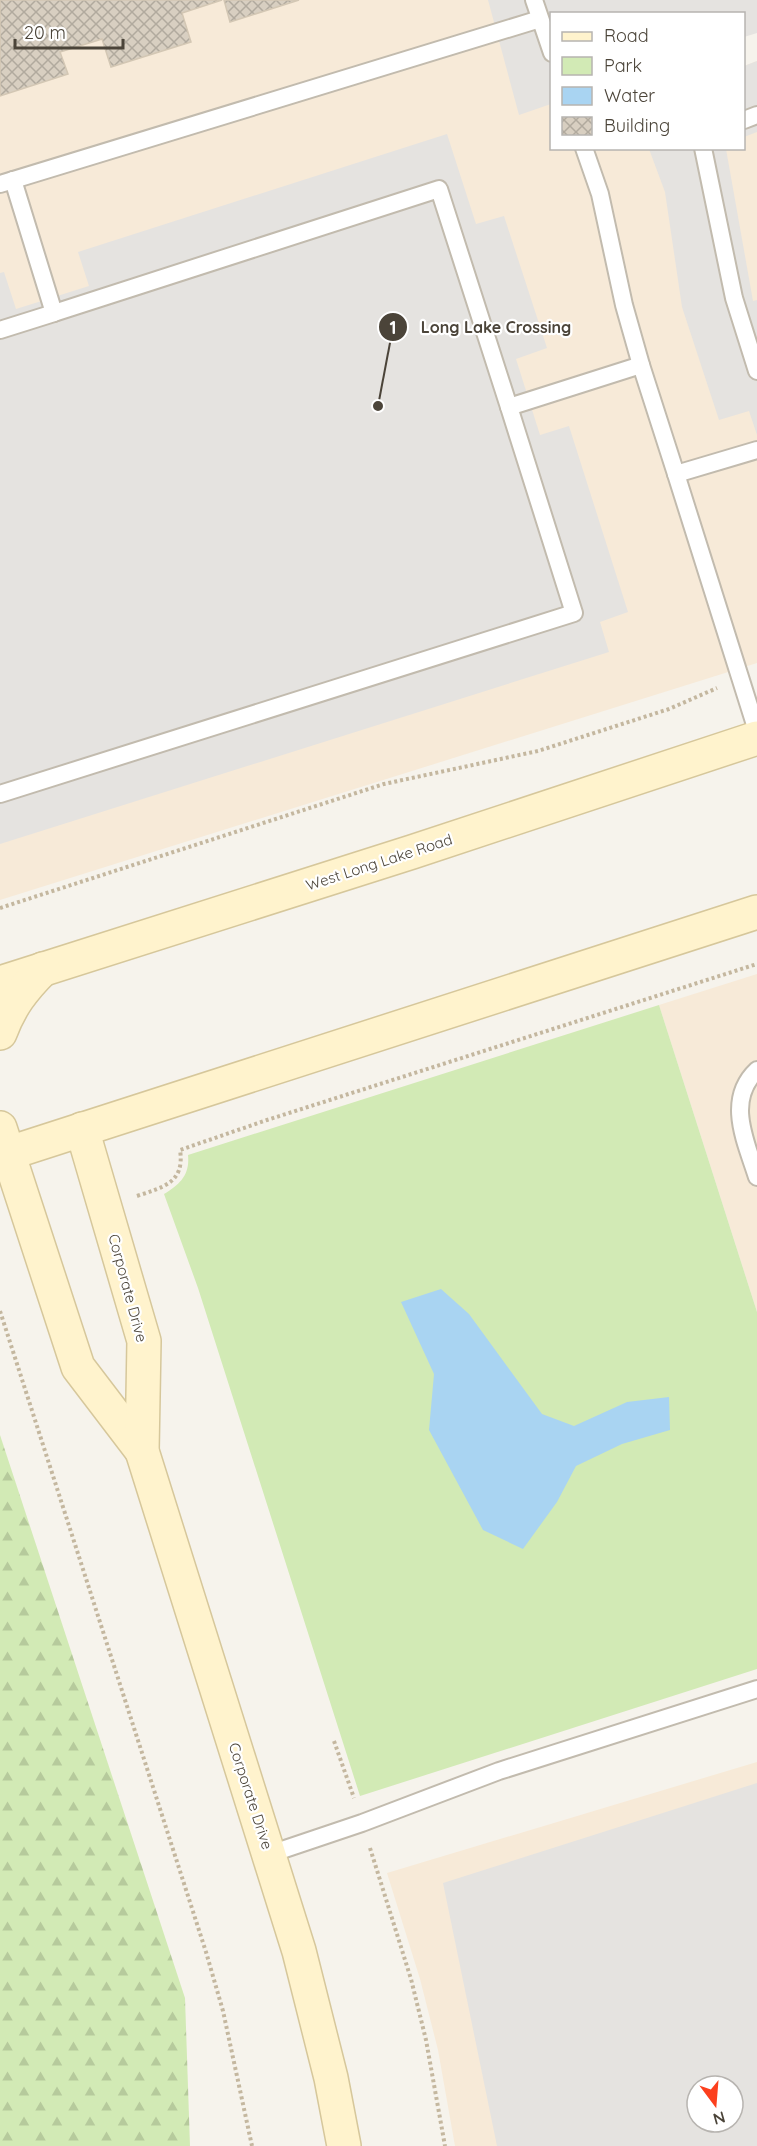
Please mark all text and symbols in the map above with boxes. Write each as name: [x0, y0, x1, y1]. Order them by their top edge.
scale bar: [15, 12, 123, 50]
legend: [550, 12, 745, 150]
text: 20 m: [24, 21, 66, 44]
text: Road: [604, 24, 649, 47]
text: Park: [604, 54, 642, 77]
text: Water: [604, 84, 655, 107]
text: Building: [604, 114, 670, 137]
callout: Long Lake Crossing: [378, 310, 583, 344]
text: 1: [389, 316, 397, 339]
text: Long Lake Crossing: [421, 317, 571, 337]
street label: West Long Lake Road: [303, 829, 455, 895]
street label: Corporate Drive: [104, 1232, 152, 1344]
street label: Corporate Drive: [225, 1740, 277, 1852]
north arrow: [685, 2074, 745, 2134]
text: N: [711, 2107, 728, 2130]

